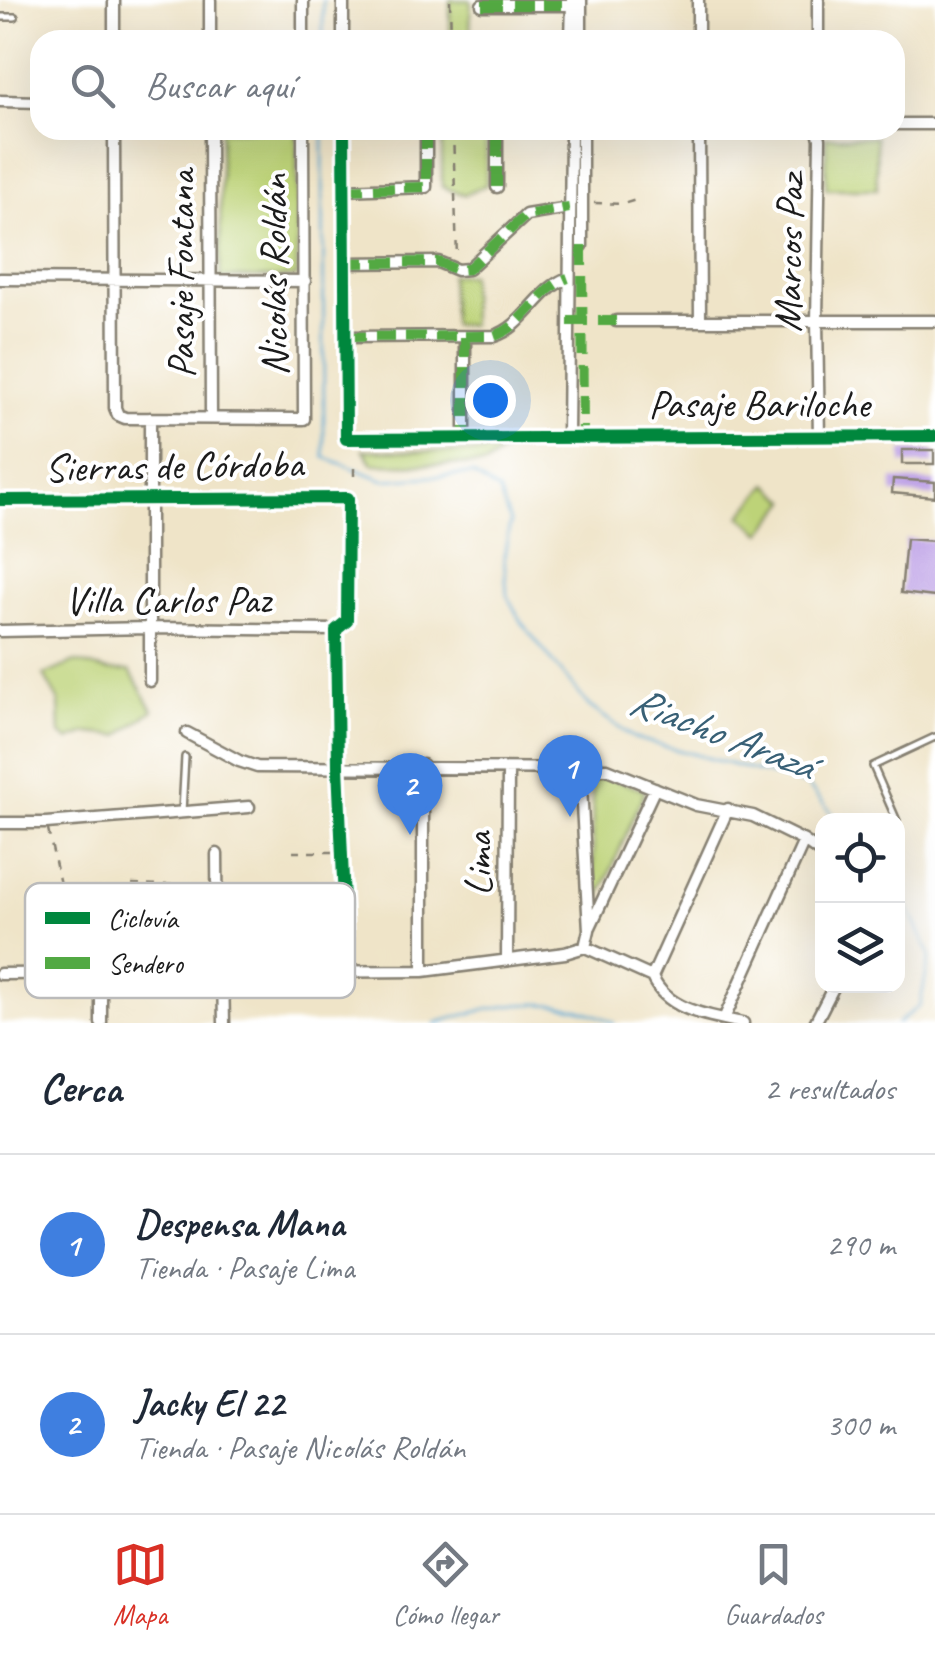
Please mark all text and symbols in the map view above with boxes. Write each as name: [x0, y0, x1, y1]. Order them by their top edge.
search box: [30, 30, 905, 140]
icon: search: [65, 58, 120, 113]
text: Buscar aquí: [145, 62, 294, 109]
street label: Pasaje Fontana: [156, 166, 206, 378]
street label: Marcos Paz: [763, 169, 815, 332]
street label: Nicolás Roldán: [249, 173, 299, 376]
your location: [465, 375, 516, 426]
street label: Pasaje Bariloche: [648, 379, 873, 429]
street label: Sierras de Córdoba: [44, 439, 307, 493]
street label: Villa Carlos Paz: [65, 575, 273, 625]
water label: Riacho Arazá: [623, 674, 830, 796]
pin: 1: [538, 734, 602, 817]
pin: 2: [378, 752, 442, 835]
map controls: [815, 813, 905, 993]
button: locate: [815, 813, 905, 903]
street label: Lima: [453, 829, 503, 896]
legend: [25, 883, 355, 998]
text: Ciclovía: [108, 901, 180, 936]
button: layers: [815, 903, 905, 993]
text: Sendero: [108, 946, 185, 981]
text: Cerca: [40, 1062, 122, 1115]
text: 2 resultados: [764, 1068, 895, 1109]
text: Despensa Mana: [135, 1200, 344, 1247]
text: 1: [65, 1224, 80, 1265]
text: 290 m: [826, 1224, 895, 1265]
text: Tienda · Pasaje Lima: [135, 1247, 354, 1288]
text: Jacky El 22: [135, 1380, 284, 1427]
text: 2: [65, 1404, 80, 1445]
text: 300 m: [826, 1404, 895, 1445]
text: Tienda · Pasaje Nicolás Roldán: [135, 1427, 465, 1468]
tab: Mapa: [113, 1537, 168, 1632]
tab: Cómo llegar: [393, 1537, 499, 1632]
tab: Guardados: [724, 1537, 822, 1632]

